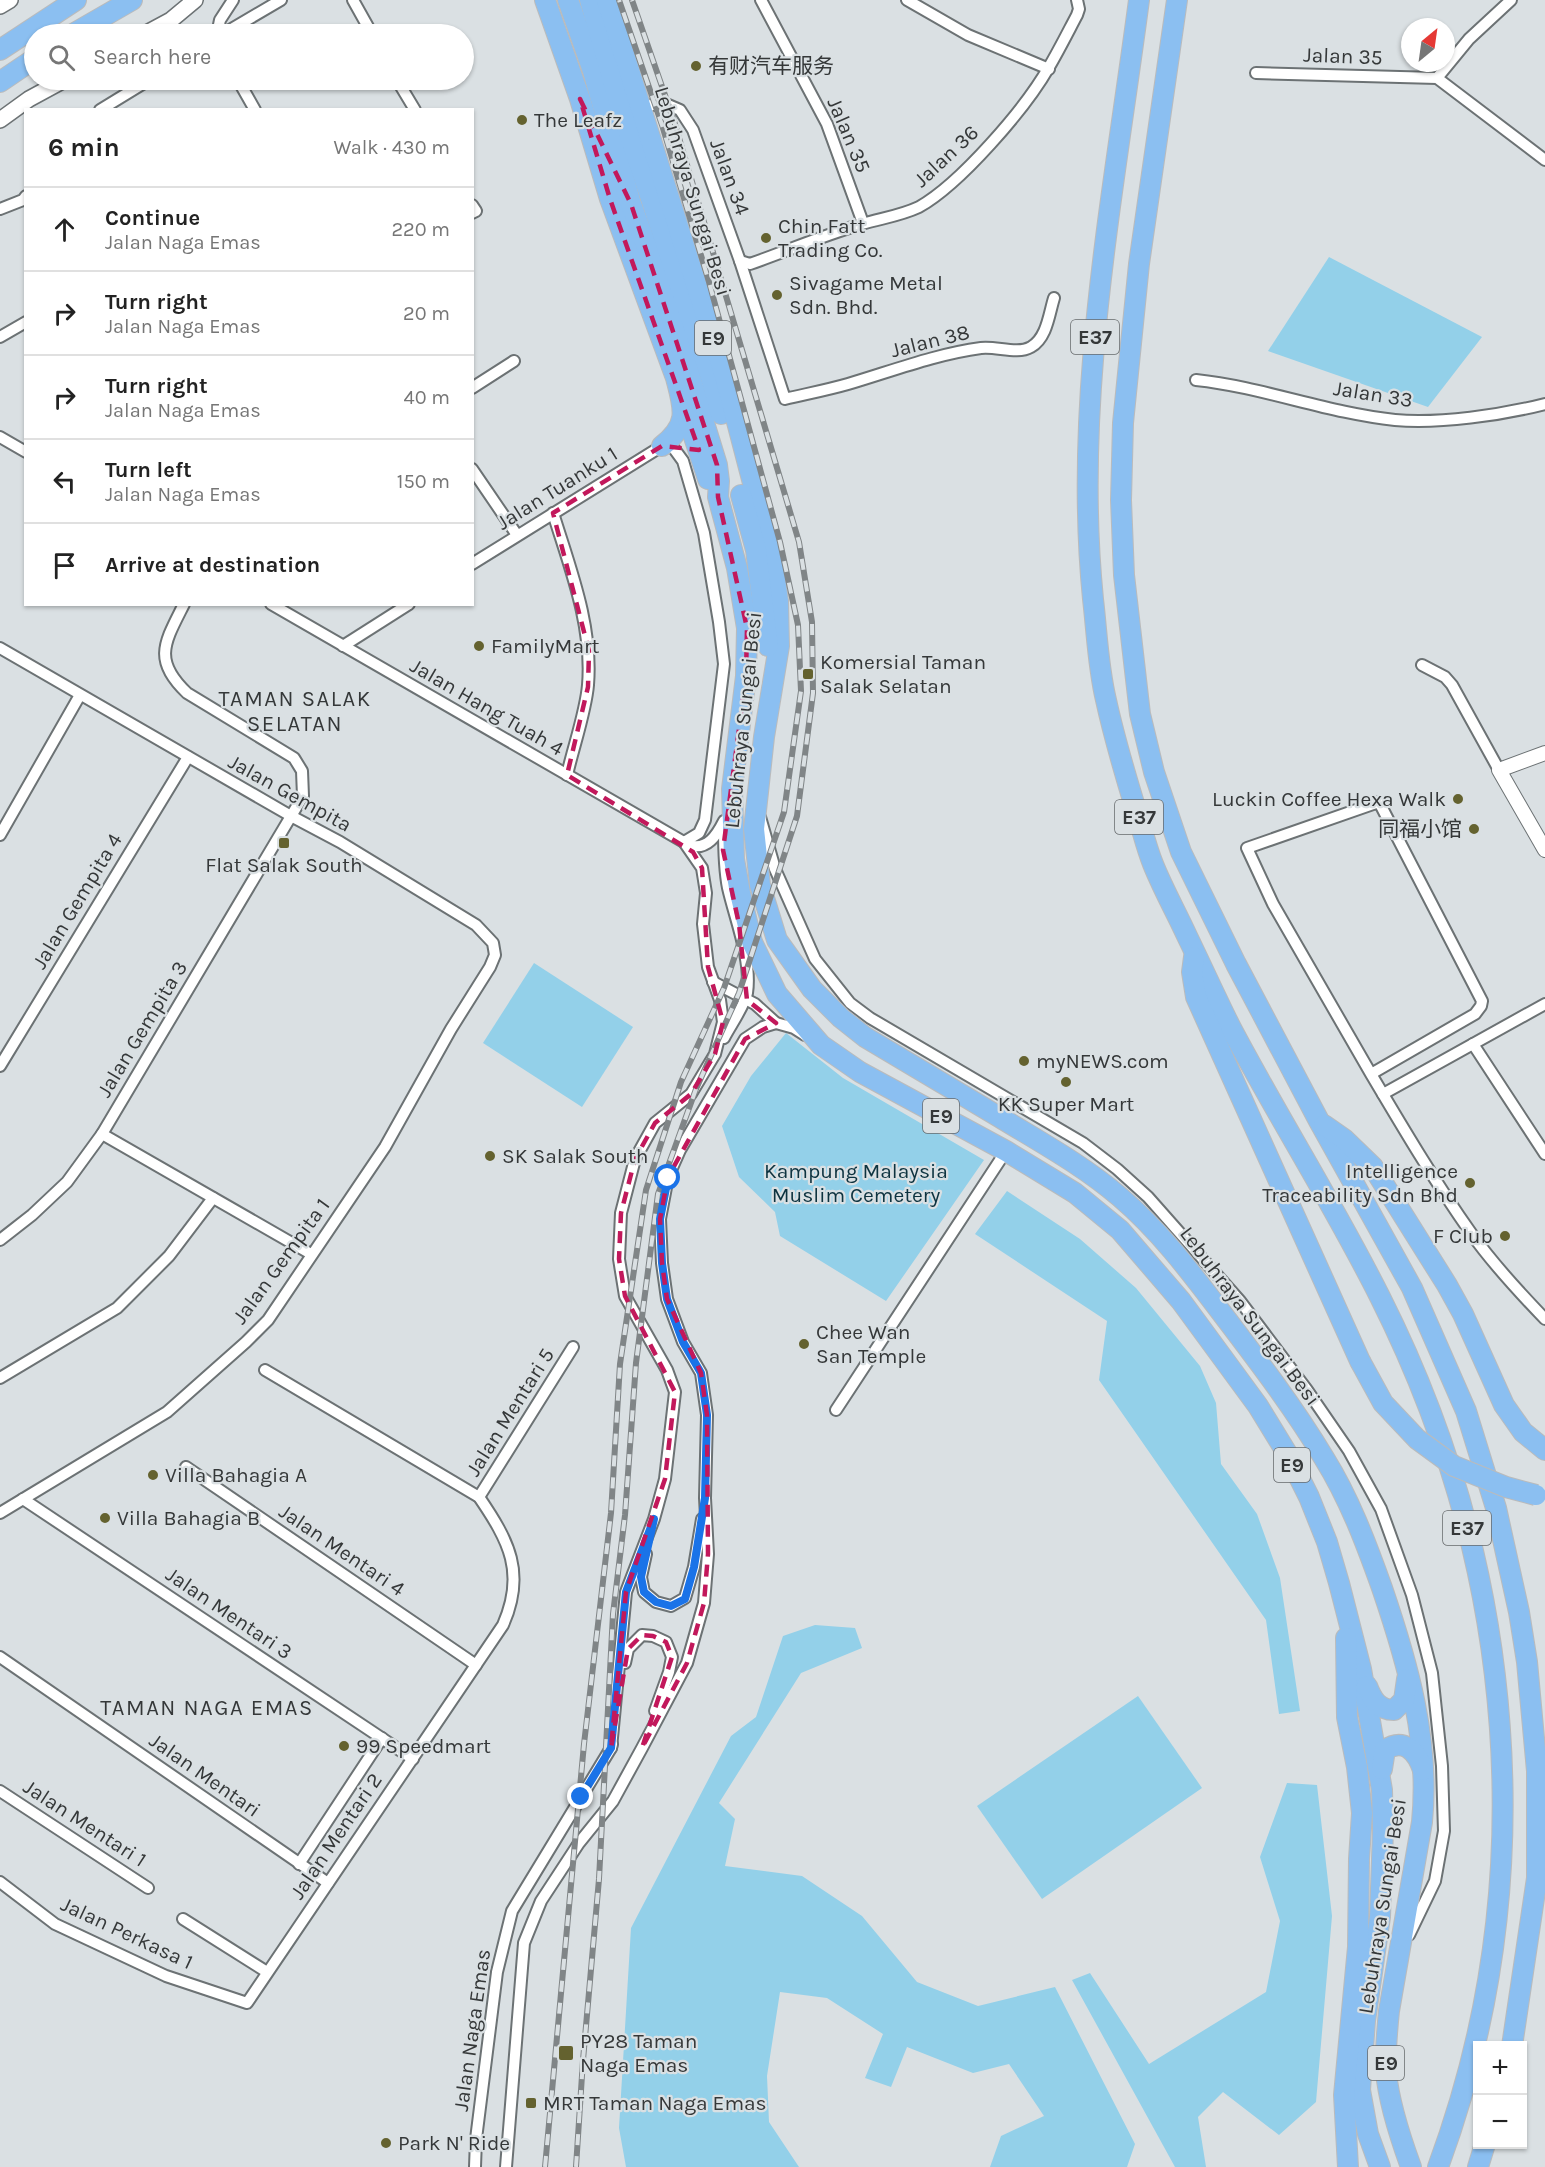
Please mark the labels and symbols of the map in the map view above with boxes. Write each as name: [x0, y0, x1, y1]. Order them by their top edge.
north arrow: [1401, 18, 1455, 72]
street label: Jalan 35: [1303, 43, 1383, 69]
place label: 有财汽车服务: [708, 54, 834, 78]
marker: 有财汽车服务: [689, 59, 703, 73]
street label: Lebuhraya Sungai Besi: [650, 83, 736, 299]
street label: Jalan 35: [822, 94, 876, 176]
place label: The Leafz: [534, 108, 622, 132]
marker: The Leafz: [515, 113, 529, 127]
street label: Jalan 36: [909, 120, 983, 192]
street label: Jalan 34: [705, 136, 755, 219]
place label: Chin Fatt Trading Co.: [778, 214, 883, 262]
marker: Chin Fatt Trading Co.: [759, 231, 773, 245]
place label: Sivagame Metal Sdn. Bhd.: [789, 271, 943, 319]
marker: Sivagame Metal Sdn. Bhd.: [770, 288, 784, 302]
street label: Jalan 38: [888, 320, 972, 362]
road number: E37: [1071, 320, 1119, 354]
road number: E9: [695, 321, 731, 355]
street label: Jalan 33: [1332, 376, 1414, 412]
street label: Jalan Tuanku 1: [492, 441, 622, 535]
street label: Lebuhraya Sungai Besi: [720, 610, 766, 830]
place label: FamilyMart: [491, 634, 600, 658]
marker: FamilyMart: [472, 639, 486, 653]
place label: Komersial Taman Salak Selatan: [820, 650, 986, 698]
street label: Jalan Hang Tuah 4: [406, 653, 568, 761]
marker: Komersial Taman Salak Selatan: [801, 667, 815, 681]
district label: TAMAN SALAK SELATAN: [218, 686, 372, 737]
street label: Jalan Gempita: [224, 749, 356, 837]
place label: Luckin Coffee Hexa Walk: [1212, 787, 1446, 811]
marker: Luckin Coffee Hexa Walk: [1451, 792, 1465, 806]
road number: E37: [1115, 800, 1163, 834]
place label: 同福小馆: [1378, 817, 1462, 841]
marker: 同福小馆: [1467, 822, 1481, 836]
street label: Jalan Gempita 4: [27, 829, 127, 973]
marker: Flat Salak South: [277, 836, 291, 850]
place label: Flat Salak South: [205, 853, 363, 877]
street label: Jalan Gempita 3: [92, 957, 192, 1101]
place label: myNEWS.com: [1036, 1049, 1169, 1073]
marker: myNEWS.com: [1017, 1054, 1031, 1068]
marker: KK Super Mart: [1059, 1075, 1073, 1089]
place label: KK Super Mart: [998, 1092, 1134, 1116]
road number: E9: [923, 1099, 959, 1133]
place label: SK Salak South: [502, 1144, 648, 1168]
marker: SK Salak South: [483, 1149, 497, 1163]
park label: Kampung Malaysia Muslim Cemetery: [764, 1159, 948, 1207]
place label: Intelligence Traceability Sdn Bhd: [1262, 1159, 1458, 1207]
route start: [654, 1164, 680, 1190]
marker: Intelligence Traceability Sdn Bhd: [1463, 1176, 1477, 1190]
street label: Jalan Gempita 1: [227, 1194, 335, 1328]
street label: Lebuhraya Sungai Besi: [1175, 1222, 1325, 1410]
place label: F Club: [1433, 1224, 1493, 1248]
marker: F Club: [1498, 1229, 1512, 1243]
place label: Chee Wan San Temple: [816, 1320, 926, 1368]
marker: Chee Wan San Temple: [797, 1337, 811, 1351]
street label: Jalan Mentari 5: [461, 1344, 559, 1480]
road number: E9: [1274, 1448, 1310, 1482]
place label: Villa Bahagia A: [165, 1463, 307, 1487]
marker: Villa Bahagia A: [146, 1468, 160, 1482]
street label: Jalan Mentari 4: [275, 1499, 410, 1601]
place label: Villa Bahagia B: [117, 1506, 260, 1530]
marker: Villa Bahagia B: [98, 1511, 112, 1525]
road number: E37: [1443, 1511, 1491, 1545]
street label: Jalan Mentari 3: [161, 1562, 297, 1664]
district label: TAMAN NAGA EMAS: [100, 1695, 314, 1721]
street label: Jalan Mentari: [145, 1728, 265, 1822]
place label: 99 Speedmart: [356, 1734, 491, 1758]
marker: 99 Speedmart: [337, 1739, 351, 1753]
street label: Jalan Mentari 2: [285, 1768, 387, 1904]
street label: Jalan Mentari 1: [19, 1774, 151, 1872]
route end: [567, 1783, 593, 1809]
street label: Lebuhraya Sungai Besi: [1353, 1797, 1411, 2015]
street label: Jalan Perkasa 1: [57, 1892, 197, 1974]
street label: Jalan Naga Emas: [449, 1947, 495, 2113]
place label: PY28 Taman Naga Emas: [580, 2029, 697, 2077]
marker: PY28 Taman Naga Emas: [557, 2044, 575, 2062]
road number: E9: [1368, 2046, 1404, 2080]
place label: MRT Taman Naga Emas: [543, 2091, 767, 2115]
marker: MRT Taman Naga Emas: [524, 2096, 538, 2110]
place label: Park N' Ride: [398, 2131, 510, 2155]
marker: Park N' Ride: [379, 2136, 393, 2150]

